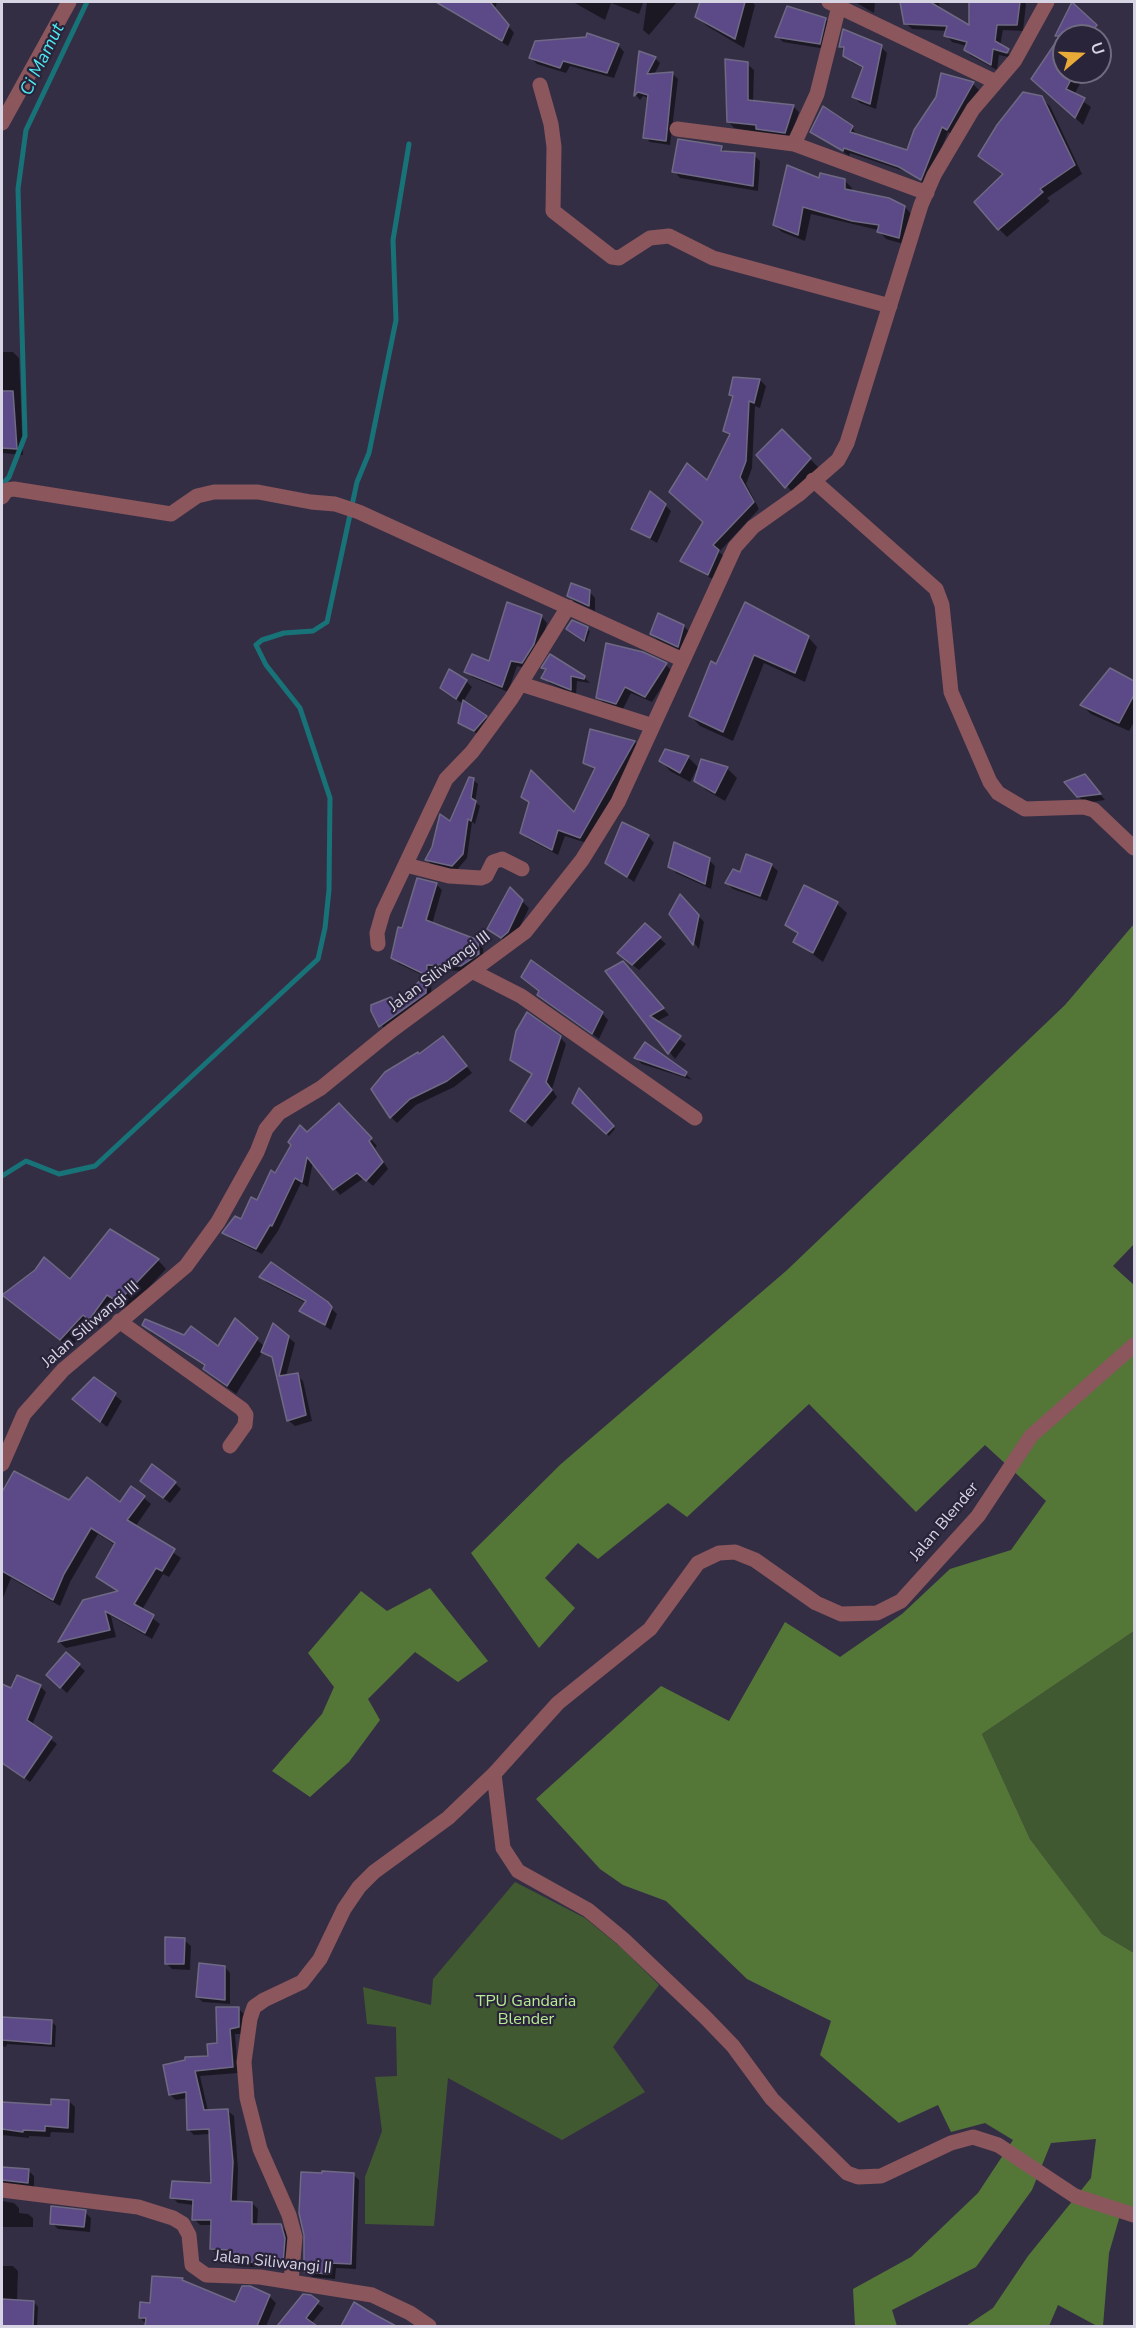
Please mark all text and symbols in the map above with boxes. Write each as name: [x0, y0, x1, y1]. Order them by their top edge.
water label: Ci Mamut: [16, 20, 70, 100]
north arrow: [1052, 24, 1112, 84]
text: U: [1085, 40, 1109, 58]
street label: Jalan Siliwangi III: [385, 927, 495, 1017]
street label: Jalan Siliwangi III: [39, 1278, 143, 1372]
street label: Jalan Blender: [907, 1479, 983, 1565]
park label: TPU Gandaria Blender: [476, 1992, 576, 2030]
street label: Jalan Siliwangi II: [213, 2247, 333, 2279]

